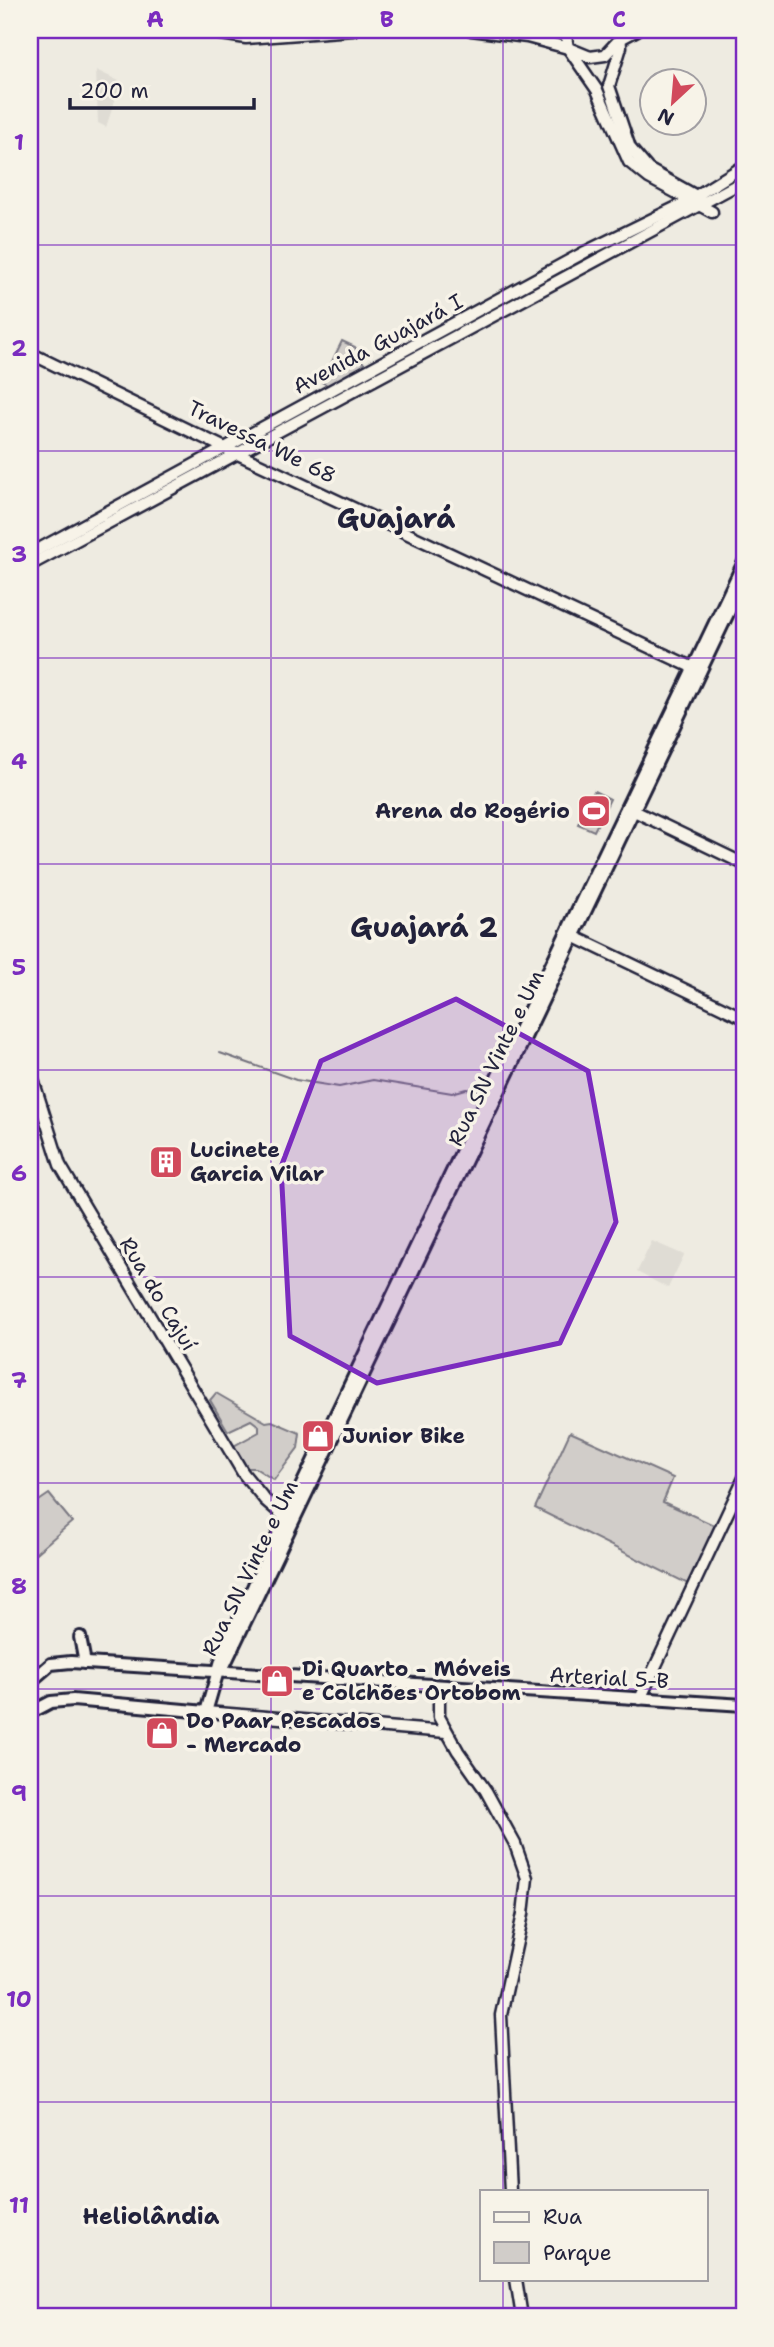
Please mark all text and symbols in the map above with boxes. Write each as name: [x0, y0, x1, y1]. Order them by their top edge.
text: A: [146, 4, 164, 34]
text: B: [380, 4, 394, 34]
text: C: [612, 4, 626, 34]
scale bar: [70, 66, 254, 110]
north arrow: [638, 66, 708, 136]
text: 200 m: [80, 77, 149, 105]
text: N: [654, 102, 678, 131]
text: 1: [14, 127, 24, 157]
street label: Avenida Guajará I: [288, 287, 468, 401]
text: 2: [11, 333, 27, 363]
street label: Travessa We 68: [183, 394, 341, 490]
district label: Guajará: [337, 499, 455, 537]
text: 3: [11, 539, 27, 569]
text: 4: [11, 746, 27, 776]
sports icon: Arena do Rogério: [575, 792, 613, 830]
place label: Arena do Rogério: [375, 797, 570, 825]
district label: Guajará 2: [350, 908, 498, 946]
text: 5: [12, 952, 26, 982]
street label: Rua SN Vinte e Um: [441, 966, 551, 1150]
place label: Lucinete Garcia Vilar: [190, 1136, 324, 1188]
building icon: Lucinete Garcia Vilar: [147, 1143, 185, 1181]
text: 6: [11, 1158, 27, 1188]
street label: Rua do Cajuí: [113, 1232, 203, 1356]
text: 7: [11, 1365, 27, 1395]
shop icon: Junior Bike: [299, 1417, 337, 1455]
place label: Junior Bike: [342, 1422, 465, 1450]
street label: Rua SN Vinte e Um: [195, 1476, 305, 1660]
text: 8: [11, 1571, 27, 1601]
place label: Di Quarto - Móveis e Colchões Ortobom: [302, 1655, 521, 1707]
street label: Arterial 5-B: [549, 1661, 669, 1695]
shop icon: Di Quarto - Móveis e Colchões Ortobom: [258, 1662, 296, 1700]
place label: Do Paar Pescados - Mercado: [186, 1707, 381, 1759]
shop icon: Do Paar Pescados - Mercado: [143, 1714, 181, 1752]
text: 9: [11, 1778, 27, 1808]
text: 10: [6, 1984, 32, 2014]
text: 11: [9, 2190, 29, 2220]
legend: [480, 2190, 708, 2280]
district label: Heliolândia: [82, 2201, 220, 2231]
text: Rua: [543, 2203, 582, 2231]
text: Parque: [543, 2239, 612, 2267]

